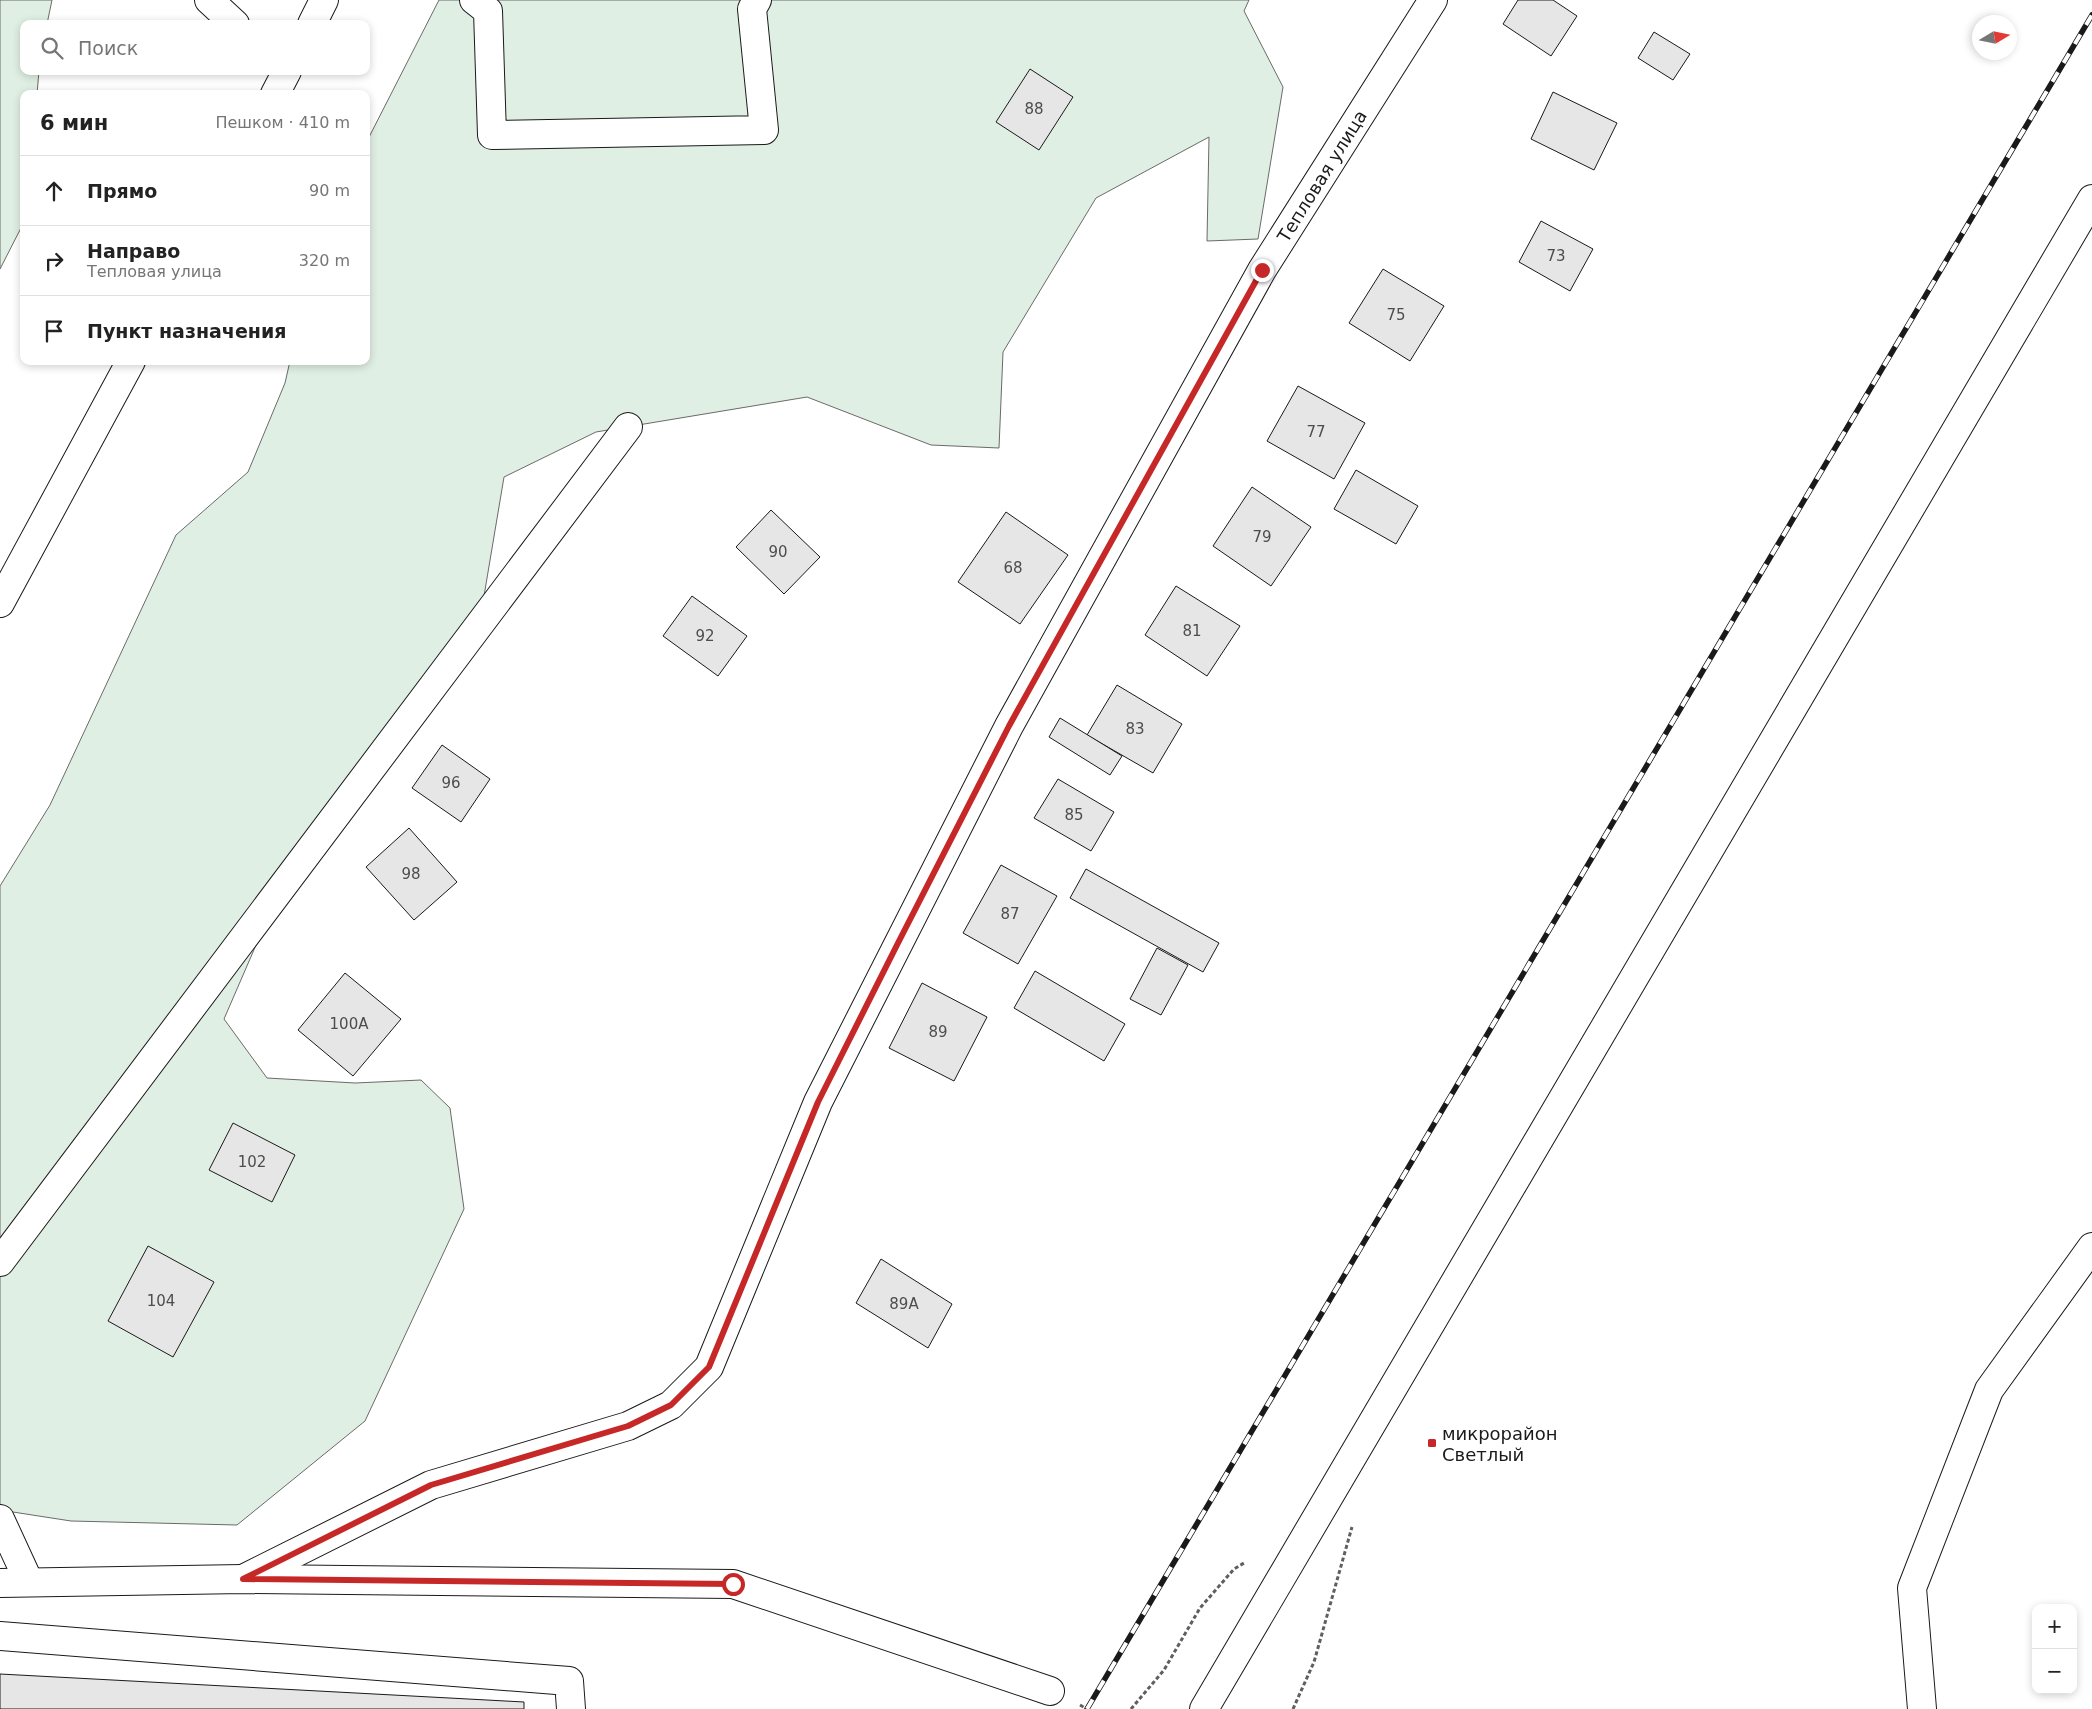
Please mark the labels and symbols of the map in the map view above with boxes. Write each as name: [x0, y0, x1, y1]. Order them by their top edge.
north arrow: [1972, 15, 2017, 60]
house number: 88: [1024, 100, 1044, 118]
street label: Тепловая улица: [1272, 106, 1371, 247]
house number: 73: [1546, 247, 1566, 265]
route end: [1251, 259, 1274, 282]
house number: 75: [1386, 306, 1406, 324]
house number: 77: [1306, 423, 1326, 441]
house number: 79: [1252, 528, 1272, 546]
house number: 90: [768, 543, 788, 561]
house number: 68: [1003, 559, 1023, 577]
house number: 81: [1182, 622, 1202, 640]
house number: 92: [695, 627, 715, 645]
house number: 83: [1125, 720, 1145, 738]
house number: 96: [441, 774, 461, 792]
house number: 85: [1064, 806, 1084, 824]
house number: 98: [401, 865, 421, 883]
house number: 87: [1000, 905, 1020, 923]
house number: 100А: [330, 1015, 369, 1033]
house number: 89: [928, 1023, 948, 1041]
house number: 102: [238, 1153, 266, 1171]
house number: 104: [147, 1292, 175, 1310]
house number: 89А: [889, 1295, 919, 1313]
place label: микрорайон Светлый: [1442, 1423, 1558, 1465]
marker: микрорайон Светлый: [1426, 1437, 1438, 1449]
route start: [722, 1573, 745, 1596]

